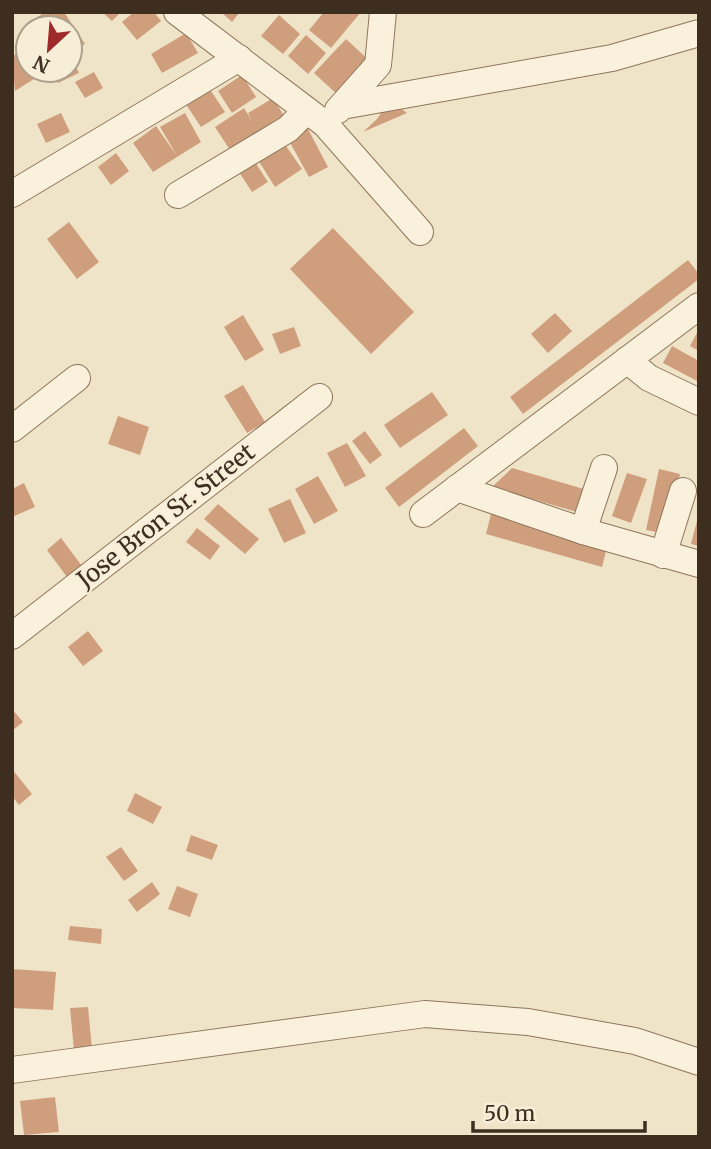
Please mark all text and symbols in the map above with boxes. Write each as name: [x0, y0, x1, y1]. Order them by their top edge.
north arrow: [14, 14, 84, 84]
text: N: [30, 50, 54, 78]
street label: Jose Bron Sr. Street: [70, 436, 261, 595]
scale bar: [473, 1090, 644, 1134]
text: 50 m: [484, 1100, 535, 1127]

